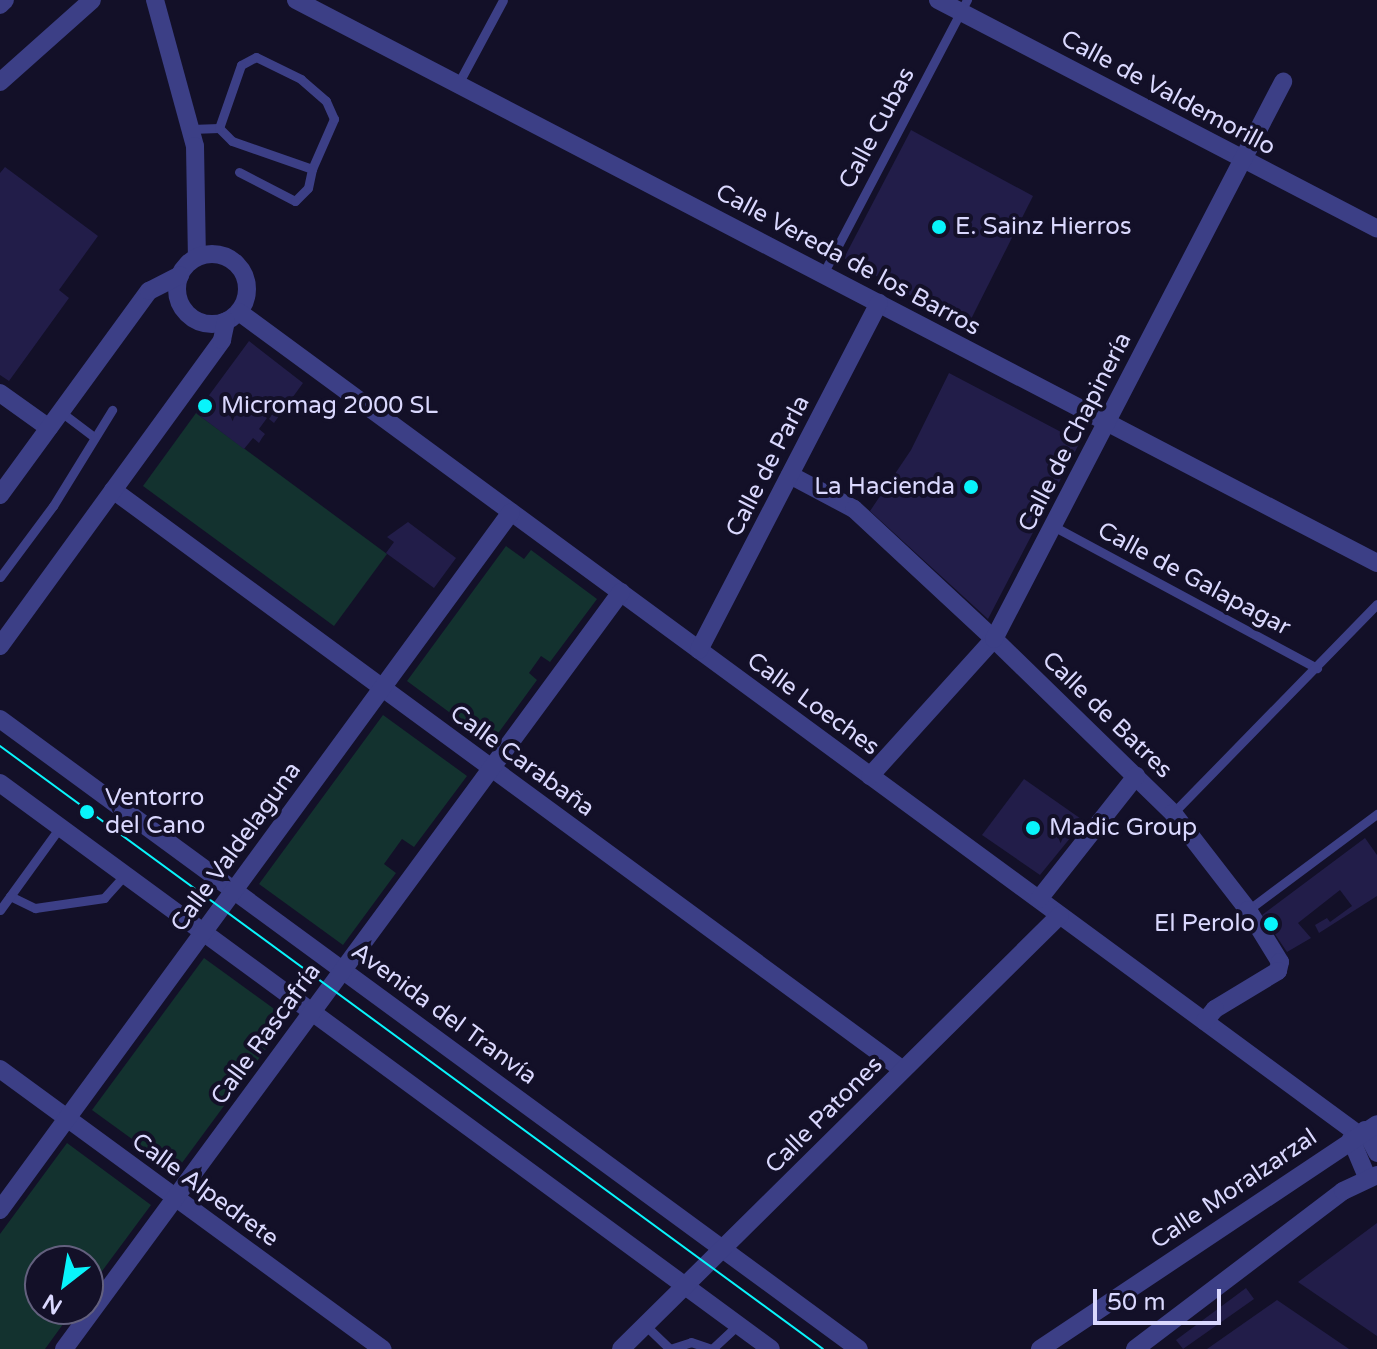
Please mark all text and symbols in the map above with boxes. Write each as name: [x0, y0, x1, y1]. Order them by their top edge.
street label: Calle de Valdemorillo: [1056, 24, 1280, 162]
street label: Calle Cubas: [833, 62, 921, 194]
street label: Calle Vereda de los Barros: [711, 178, 985, 342]
place label: E. Sainz Hierros: [955, 213, 1131, 241]
marker: E. Sainz Hierros: [930, 218, 948, 236]
street label: Calle de Chapinería: [1012, 328, 1138, 536]
street label: Calle de Parla: [720, 391, 816, 541]
place label: Micromag 2000 SL: [221, 392, 438, 420]
marker: Micromag 2000 SL: [196, 397, 214, 415]
place label: La Hacienda: [814, 473, 955, 501]
marker: La Hacienda: [962, 478, 980, 496]
street label: Calle de Galapagar: [1093, 516, 1295, 642]
street label: Calle Loeches: [741, 646, 885, 762]
street label: Calle de Batres: [1036, 646, 1178, 784]
street label: Calle Carabaña: [444, 699, 600, 823]
street label: Calle Valdelaguna: [165, 757, 307, 937]
place label: Ventorro del Cano: [105, 784, 205, 840]
marker: Ventorro del Cano: [76, 801, 98, 823]
place label: Madic Group: [1049, 814, 1197, 842]
marker: Madic Group: [1024, 819, 1042, 837]
place label: El Perolo: [1154, 910, 1255, 938]
marker: El Perolo: [1262, 915, 1280, 933]
street label: Avenida del Tranvía: [346, 937, 542, 1091]
street label: Calle Rascafría: [205, 958, 327, 1110]
street label: Calle Patones: [759, 1050, 889, 1180]
street label: Calle Moralzarzal: [1145, 1123, 1323, 1255]
street label: Calle Alpedrete: [126, 1127, 284, 1253]
north arrow: [24, 1245, 104, 1325]
scale bar: [1097, 1273, 1225, 1323]
text: N: [38, 1288, 67, 1320]
text: 50 m: [1107, 1288, 1165, 1317]

